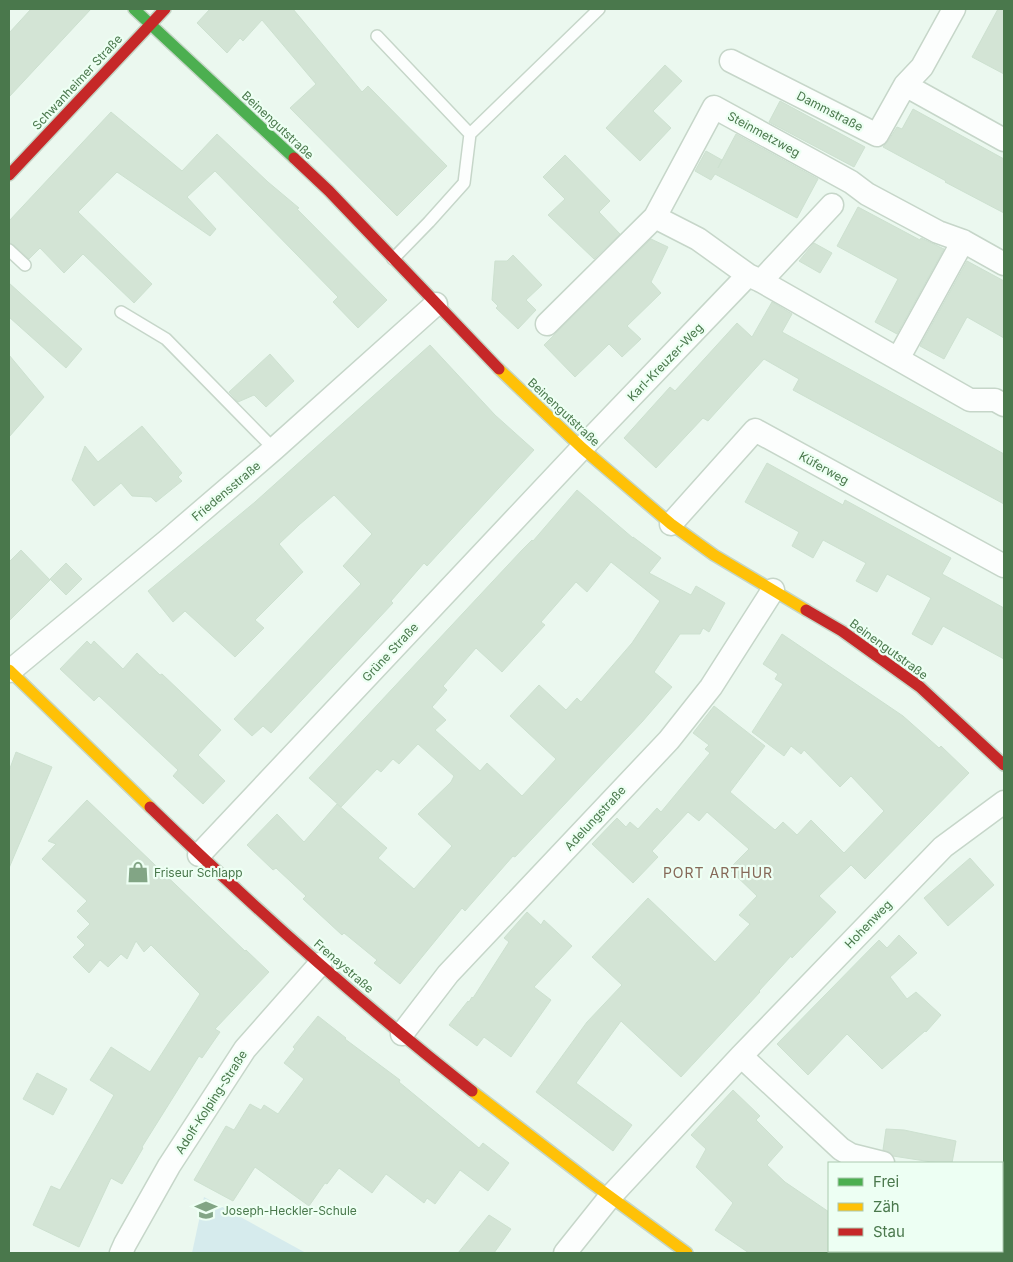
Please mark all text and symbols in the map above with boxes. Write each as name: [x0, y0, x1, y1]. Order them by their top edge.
street label: Schwanheimer Straße: [29, 31, 125, 133]
street label: Beinengutstraße: [239, 88, 317, 162]
street label: Dammstraße: [794, 88, 866, 134]
street label: Steinmetzweg: [725, 108, 803, 160]
street label: Karl-Kreuzer-Weg: [624, 320, 706, 404]
street label: Beinengutstraße: [525, 375, 603, 449]
street label: Küferweg: [797, 448, 851, 488]
street label: Friedensstraße: [189, 458, 263, 524]
street label: Beinengutstraße: [847, 616, 931, 682]
street label: Grüne Straße: [359, 619, 421, 685]
street label: Adelungstraße: [561, 783, 629, 853]
shop icon: Friseur Schlapp: [125, 859, 151, 885]
district label: PORT ARTHUR: [663, 864, 773, 881]
place label: Friseur Schlapp: [154, 865, 243, 880]
street label: Hohenweg: [841, 897, 895, 951]
street label: Frenaystraße: [311, 936, 377, 996]
street label: Adolf-Kolping-Straße: [172, 1047, 250, 1157]
legend: [828, 1162, 1003, 1252]
text: Frei: [873, 1172, 899, 1191]
school or university icon: Joseph-Heckler-Schule: [193, 1197, 219, 1223]
text: Zäh: [873, 1197, 900, 1216]
place label: Joseph-Heckler-Schule: [222, 1203, 357, 1218]
text: Stau: [873, 1222, 905, 1241]

